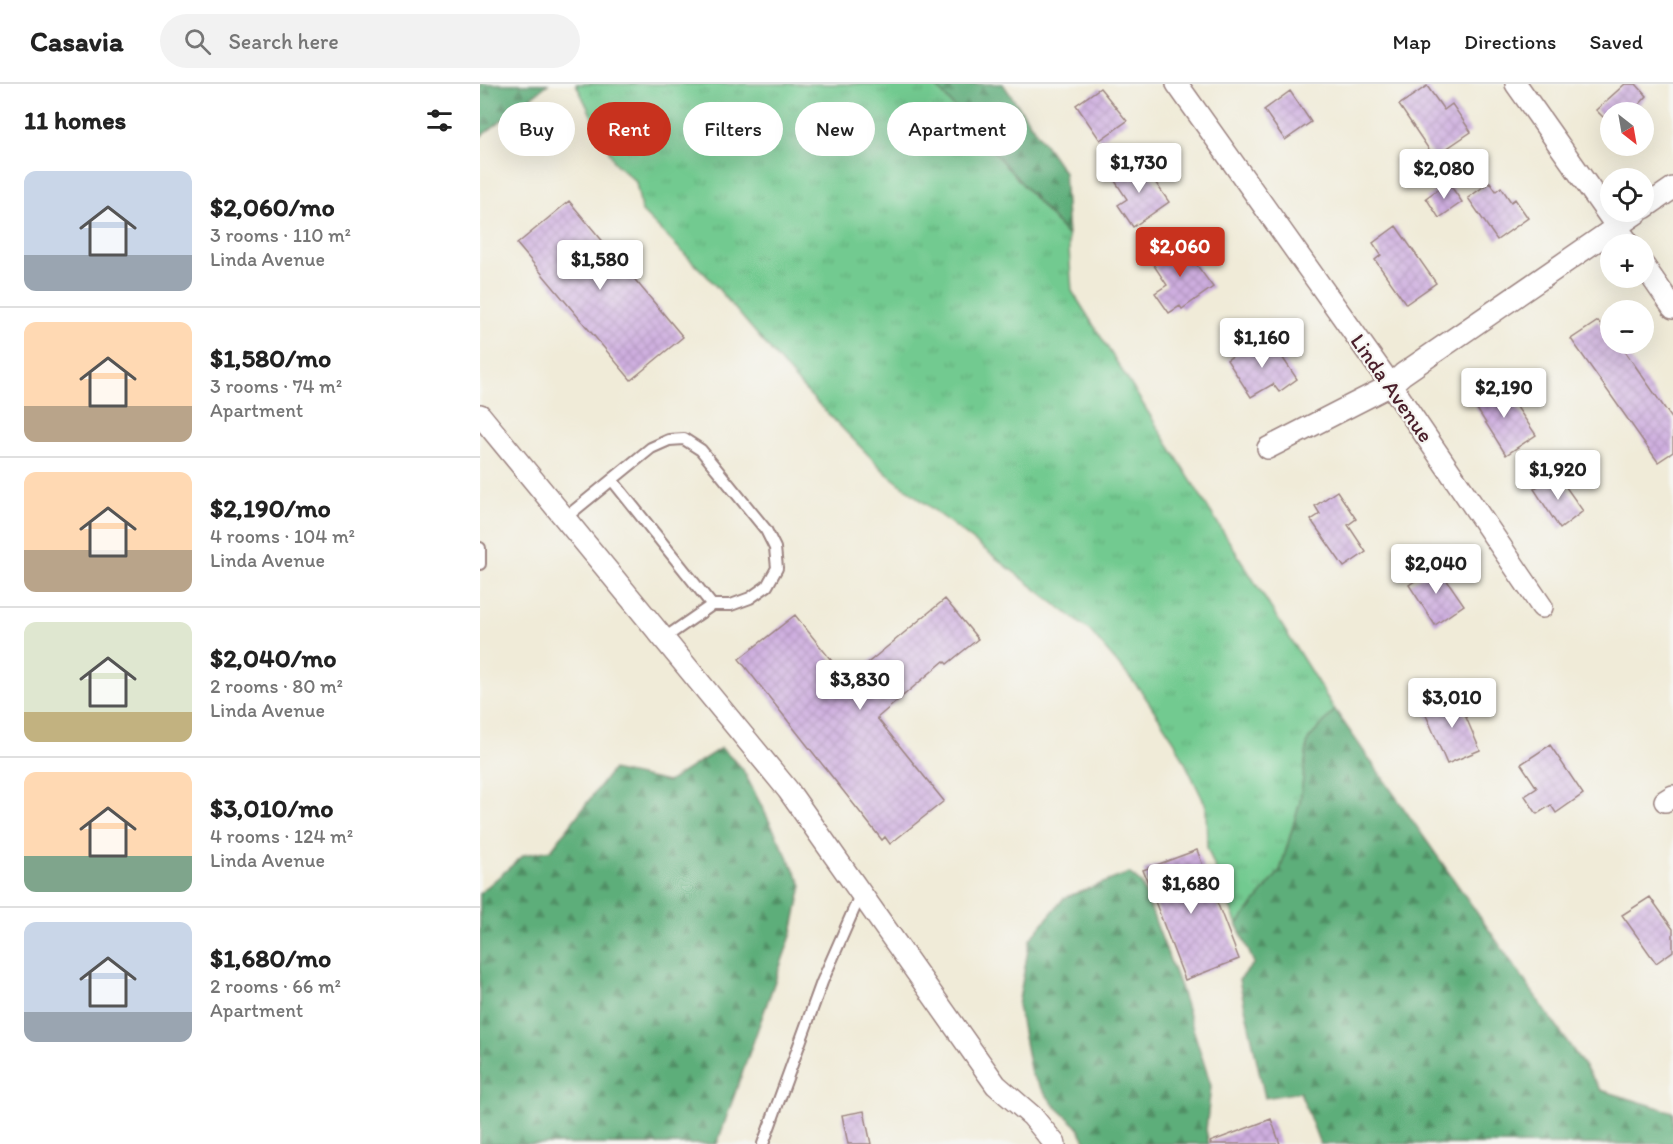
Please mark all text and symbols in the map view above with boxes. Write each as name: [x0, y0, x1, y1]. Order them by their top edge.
search box: [160, 14, 580, 68]
text: Casavia: [30, 24, 124, 58]
icon: search: [181, 25, 214, 58]
text: Search here: [229, 28, 339, 55]
text: Map: [1393, 29, 1431, 54]
text: Directions: [1464, 29, 1556, 54]
text: Saved: [1589, 29, 1643, 54]
chip: Buy: [498, 102, 575, 156]
chip: Rent: [587, 102, 671, 156]
chip: Filters: [683, 102, 783, 156]
chip: New: [795, 102, 875, 156]
chip: Apartment: [887, 102, 1027, 156]
north arrow: [1600, 102, 1654, 156]
map controls: [1600, 102, 1654, 354]
text: 11 homes: [24, 104, 126, 136]
icon: filters: [423, 104, 456, 137]
pin: $1,730: [1090, 143, 1188, 194]
pin: $2,080: [1395, 149, 1493, 200]
text: $1,730: [1110, 150, 1168, 174]
text: $2,080: [1414, 156, 1475, 180]
button: locate: [1600, 168, 1654, 222]
text: $2,060/mo: [210, 191, 335, 223]
icon: home: [72, 195, 144, 267]
text: 3 rooms · 110 m²: [210, 223, 351, 247]
pin: $2,060: [1131, 227, 1229, 278]
text: $2,060: [1150, 234, 1210, 258]
button: +: [1600, 234, 1654, 288]
pin: $1,580: [551, 240, 649, 291]
text: Linda Avenue: [210, 247, 325, 271]
text: $1,580: [571, 247, 629, 271]
button: −: [1600, 300, 1654, 354]
pin: $1,160: [1213, 318, 1311, 369]
text: $1,160: [1234, 325, 1290, 349]
street label: Linda Avenue: [1345, 328, 1439, 448]
text: $1,580/mo: [210, 342, 331, 374]
icon: home: [72, 346, 144, 418]
pin: $2,190: [1455, 368, 1553, 419]
text: 3 rooms · 74 m²: [210, 374, 342, 398]
text: $2,190: [1475, 375, 1533, 399]
text: Apartment: [210, 398, 303, 422]
pin: $1,920: [1509, 450, 1607, 501]
text: $1,920: [1529, 457, 1587, 481]
text: $2,190/mo: [210, 492, 331, 524]
icon: home: [72, 496, 144, 568]
text: 4 rooms · 104 m²: [210, 524, 355, 548]
pin: $2,040: [1387, 544, 1485, 595]
text: Linda Avenue: [210, 548, 325, 572]
text: $2,040: [1405, 551, 1467, 575]
text: $2,040/mo: [210, 642, 337, 674]
icon: home: [72, 646, 144, 718]
pin: $3,830: [811, 660, 909, 711]
text: $3,830: [830, 667, 890, 691]
text: 2 rooms · 80 m²: [210, 674, 343, 698]
pin: $3,010: [1403, 678, 1501, 729]
text: $3,010: [1422, 685, 1482, 709]
text: Linda Avenue: [210, 698, 325, 722]
text: $3,010/mo: [210, 792, 334, 824]
icon: home: [72, 796, 144, 868]
text: 4 rooms · 124 m²: [210, 824, 353, 848]
text: Linda Avenue: [210, 848, 325, 872]
pin: $1,680: [1142, 864, 1240, 915]
text: $1,680: [1162, 871, 1220, 895]
text: $1,680/mo: [210, 942, 331, 974]
icon: home: [72, 946, 144, 1018]
text: 2 rooms · 66 m²: [210, 974, 341, 998]
text: Apartment: [210, 998, 303, 1022]

